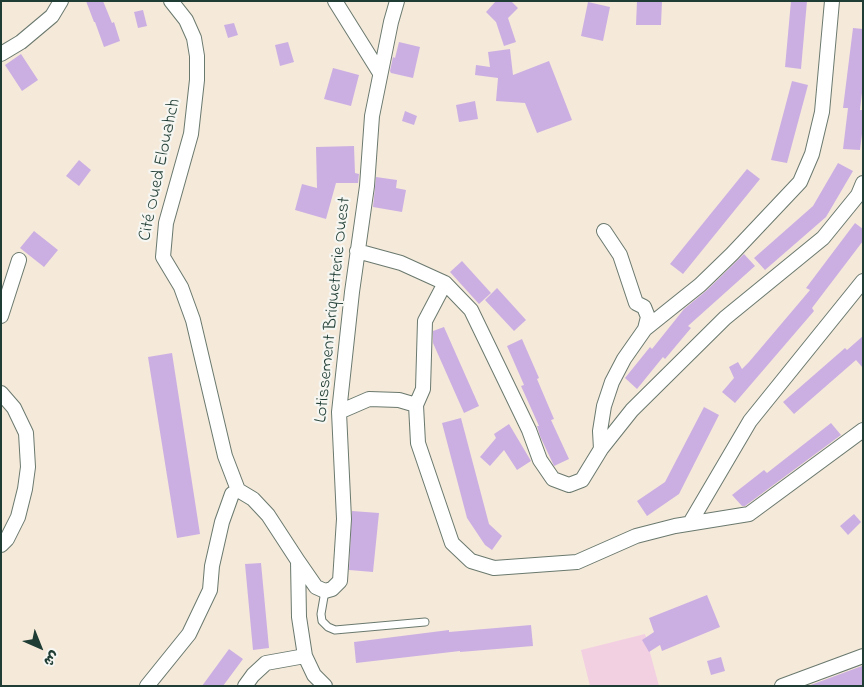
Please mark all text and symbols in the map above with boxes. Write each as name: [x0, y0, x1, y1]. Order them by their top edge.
street label: Cité Oued Elouahch: [135, 97, 187, 243]
street label: Lotissement Briquetterie Ouest: [311, 196, 357, 424]
north arrow: [15, 622, 65, 672]
text: ش: [38, 645, 64, 671]

